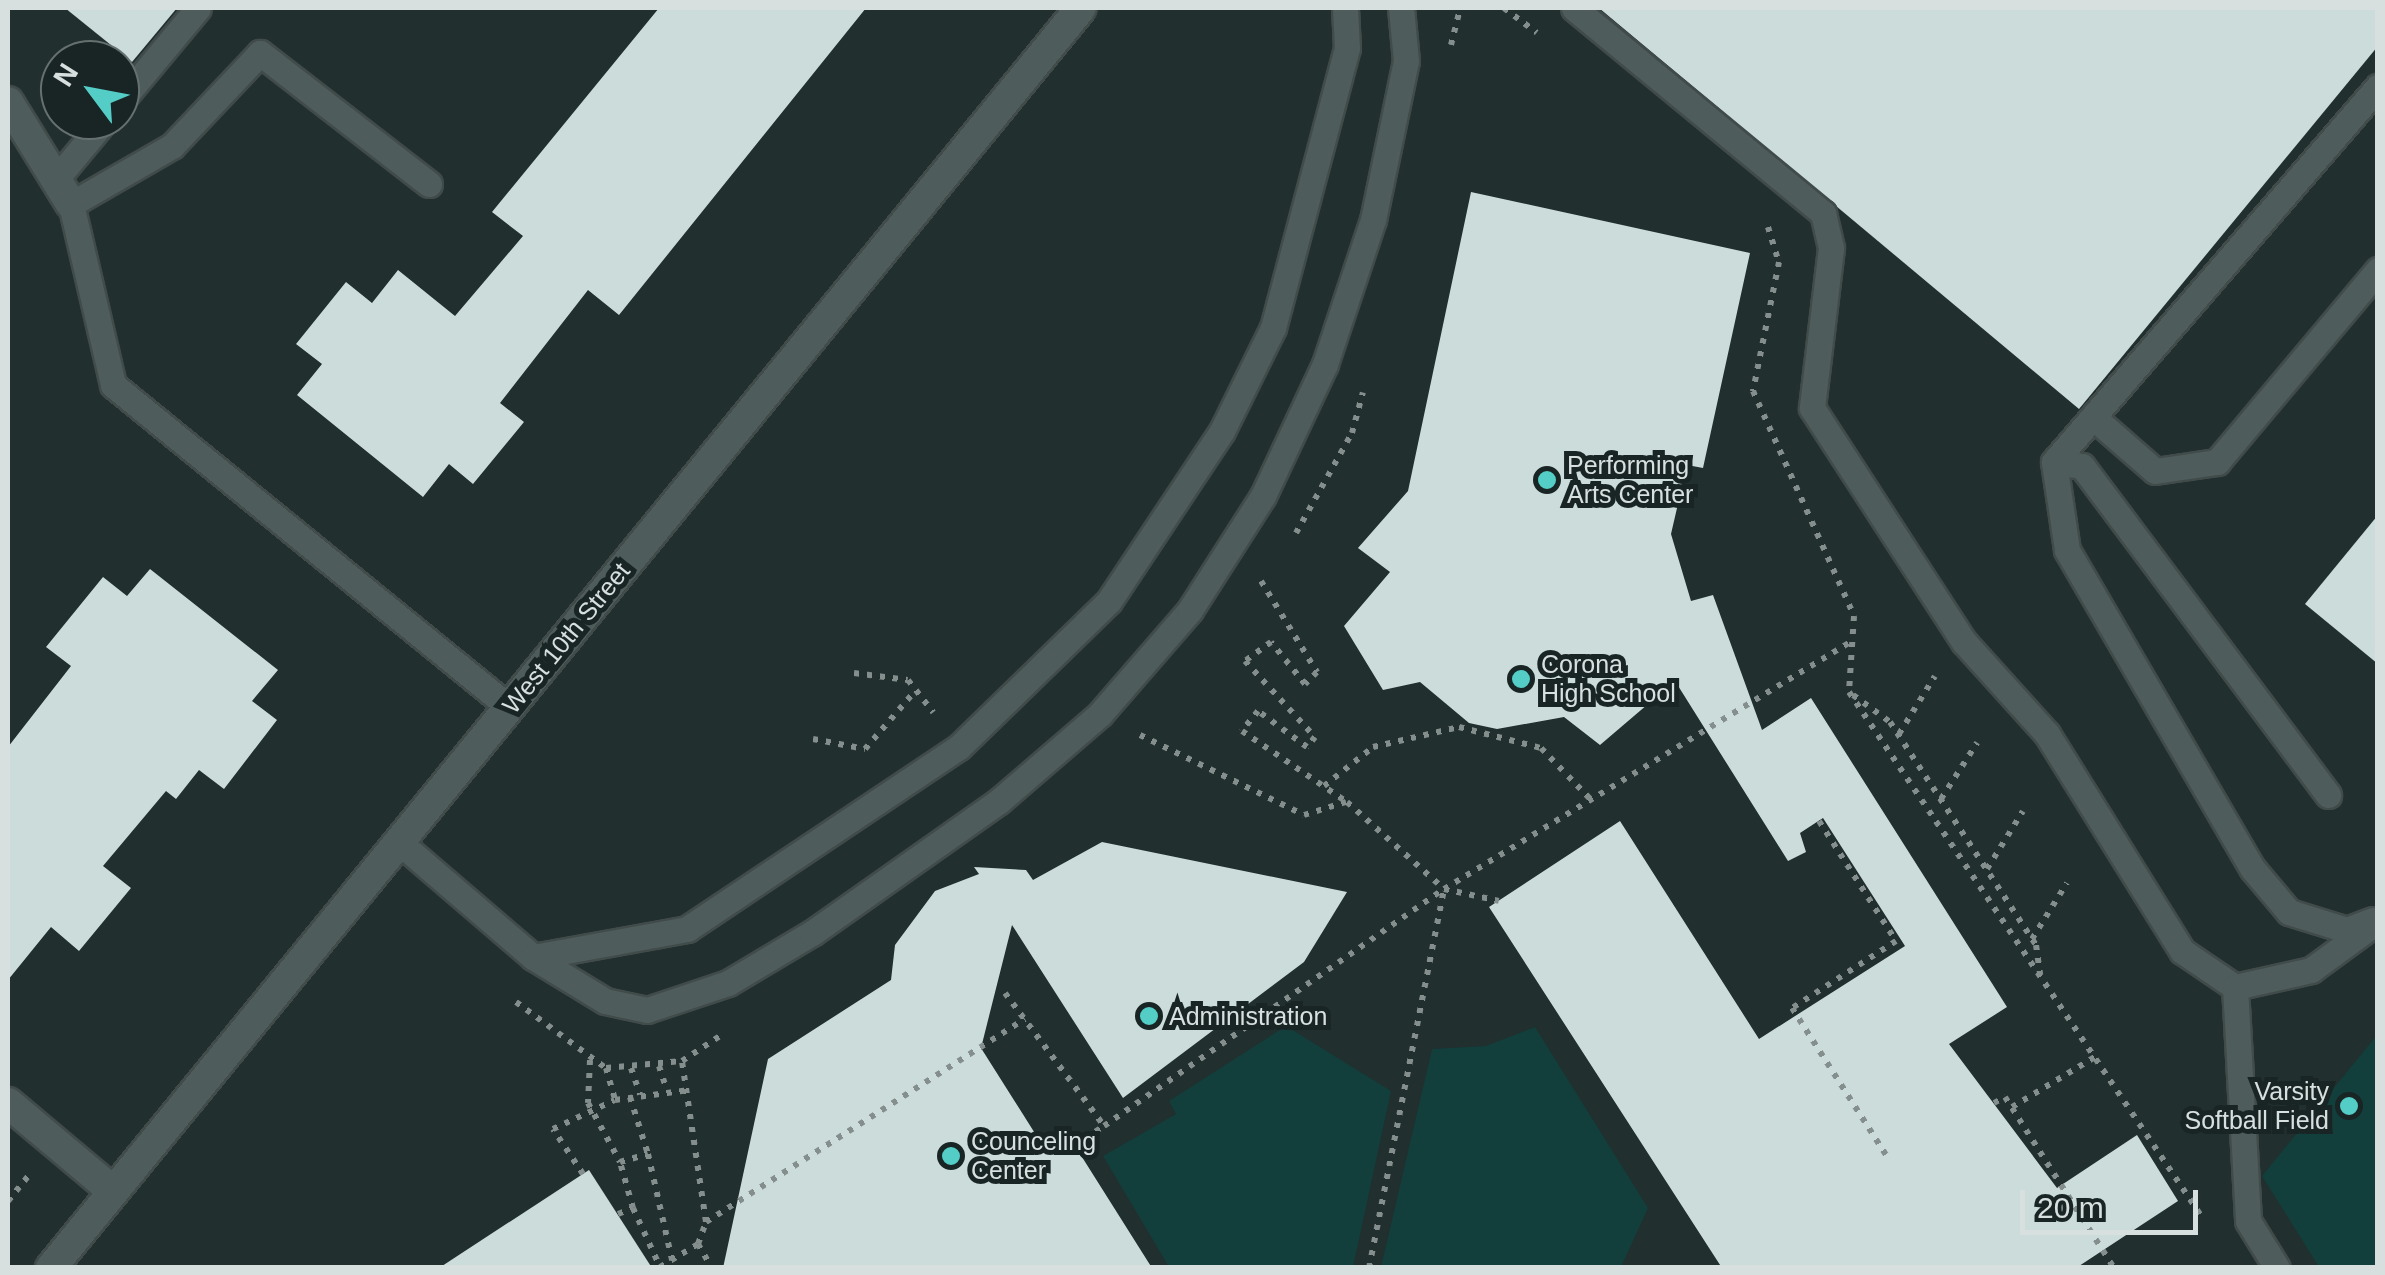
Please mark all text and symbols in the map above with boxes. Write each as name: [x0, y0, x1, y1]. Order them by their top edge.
north arrow: [40, 40, 140, 140]
text: N: [47, 58, 84, 92]
place label: Performing Arts Center: [1567, 451, 1693, 510]
marker: Performing Arts Center: [1536, 469, 1558, 491]
street label: West 10th Street: [496, 556, 636, 720]
place label: Corona High School: [1541, 650, 1676, 709]
marker: Corona High School: [1510, 668, 1532, 690]
place label: Administration: [1169, 1001, 1327, 1031]
marker: Administration: [1138, 1005, 1160, 1027]
place label: Varsity Softball Field: [2184, 1077, 2329, 1136]
marker: Varsity Softball Field: [2338, 1095, 2360, 1117]
place label: Counceling Center: [971, 1127, 1096, 1186]
marker: Counceling Center: [940, 1145, 962, 1167]
scale bar: [2025, 1170, 2202, 1232]
text: 20 m: [2037, 1191, 2104, 1224]

